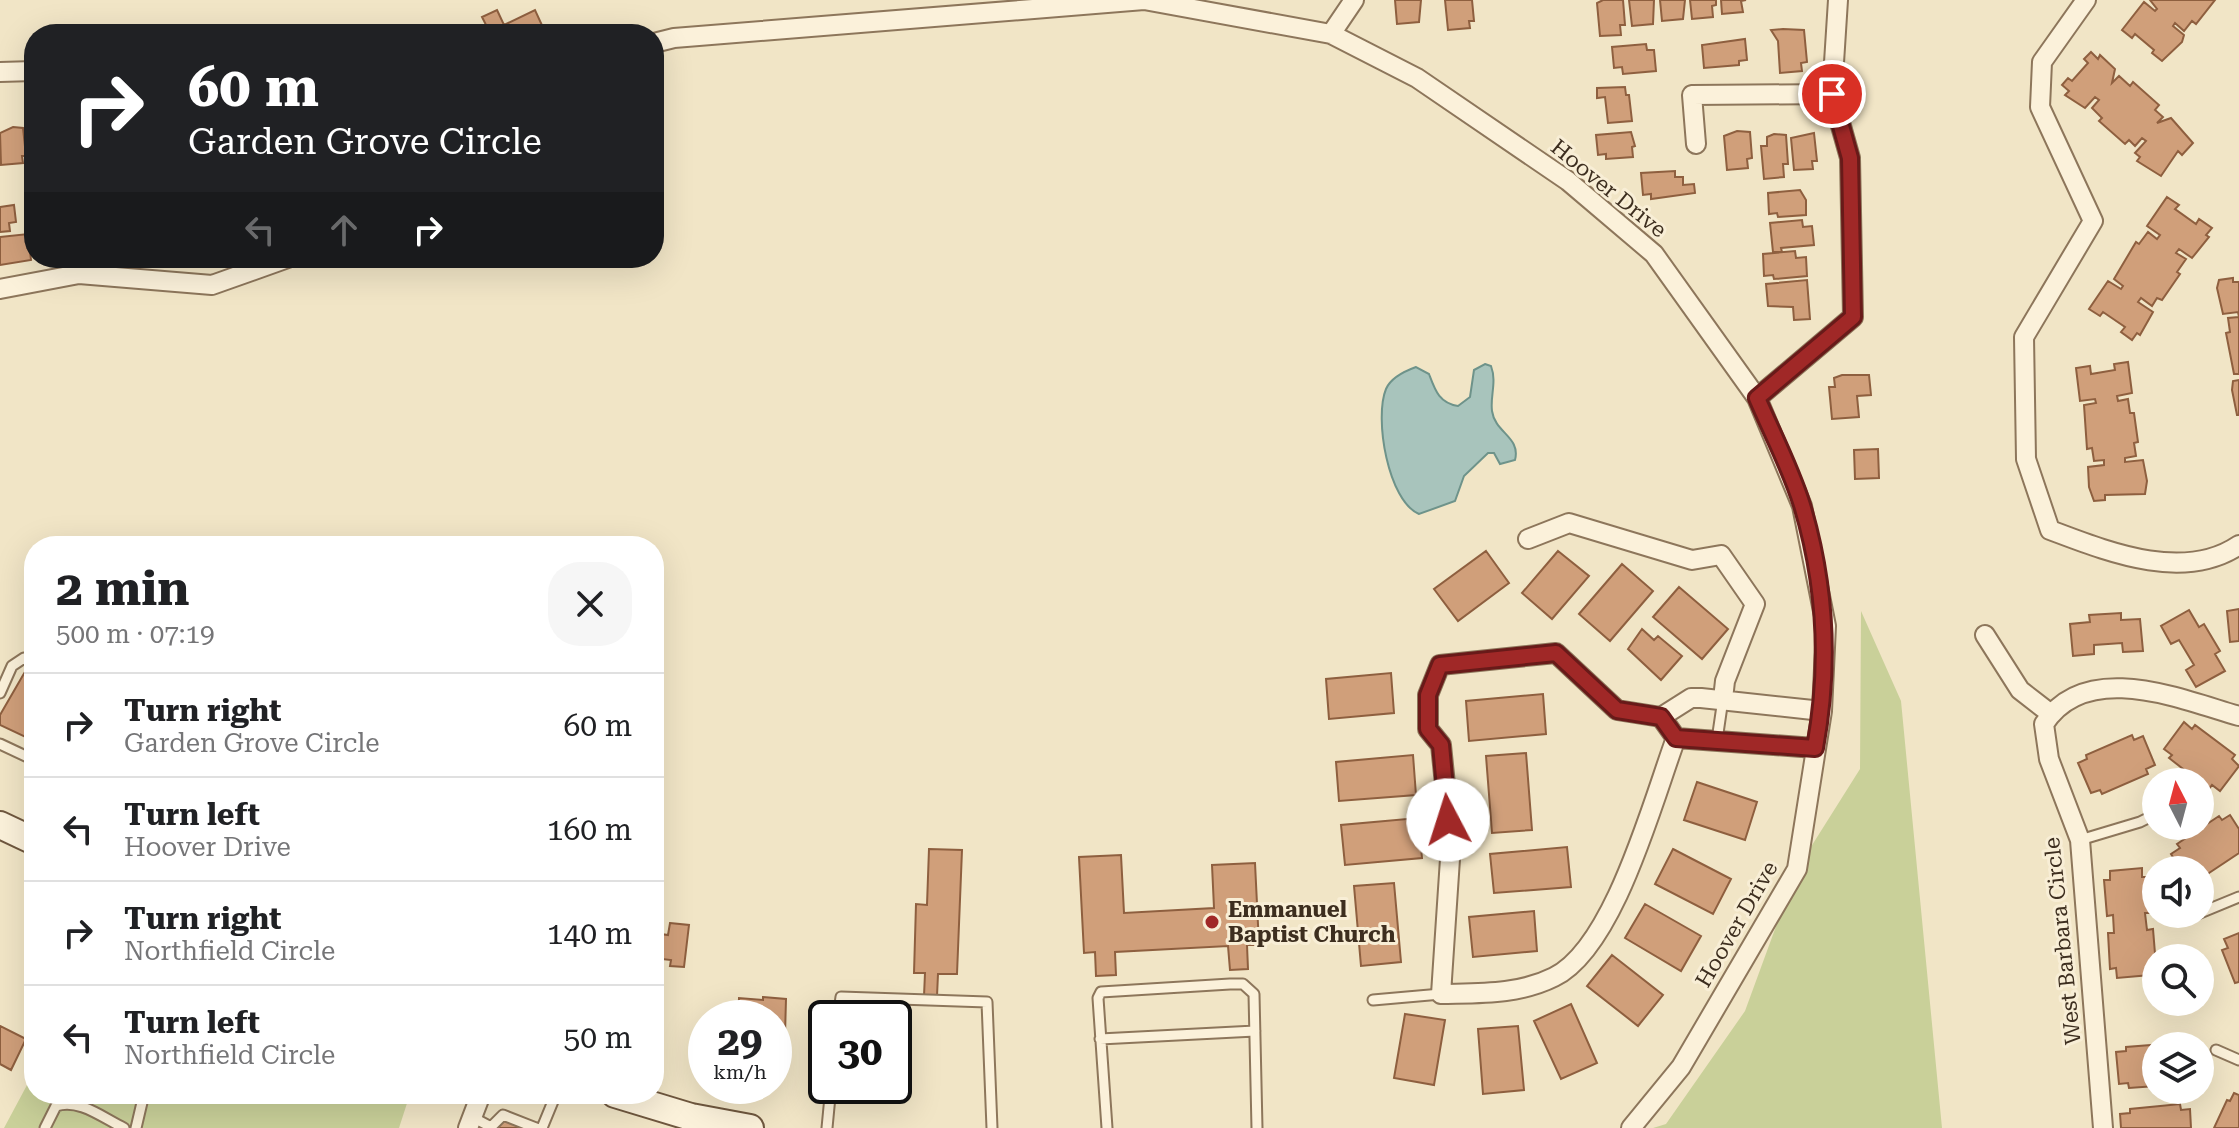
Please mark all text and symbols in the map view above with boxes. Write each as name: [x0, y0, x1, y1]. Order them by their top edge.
text: 60 m: [188, 54, 319, 120]
icon: right: [56, 56, 160, 160]
pin: [1798, 60, 1866, 128]
icon: arrive: [1810, 72, 1854, 116]
text: Garden Grove Circle: [188, 121, 542, 163]
street label: Hoover Drive: [1546, 134, 1671, 243]
icon: left: [238, 208, 282, 252]
icon: ahead: [322, 208, 366, 252]
icon: right: [406, 208, 450, 252]
text: 2 min: [56, 561, 189, 617]
button: close: [548, 562, 632, 646]
text: 500 m · 07:19: [56, 619, 215, 649]
text: Turn right: [124, 693, 281, 728]
icon: right: [56, 703, 100, 747]
text: 60 m: [563, 708, 632, 743]
text: Garden Grove Circle: [124, 728, 380, 758]
north arrow: [2142, 768, 2214, 840]
map controls: [2142, 768, 2214, 1104]
position arrow: [1406, 778, 1490, 862]
text: Turn left: [124, 797, 260, 832]
icon: left: [56, 807, 100, 851]
text: 160 m: [547, 812, 632, 847]
text: Hoover Drive: [124, 832, 291, 862]
street label: West Barbara Circle: [2039, 836, 2086, 1046]
button: sound: [2142, 856, 2214, 928]
street label: Hoover Drive: [1690, 857, 1783, 992]
place label: Emmanuel Baptist Church: [1228, 897, 1396, 947]
text: Turn right: [124, 901, 281, 936]
icon: right: [56, 911, 100, 955]
marker: Emmanuel Baptist Church: [1203, 913, 1221, 931]
text: 140 m: [547, 916, 632, 951]
text: Northfield Circle: [124, 936, 335, 966]
button: search: [2142, 944, 2214, 1016]
speed limit sign: 30: [808, 1000, 912, 1104]
text: Turn left: [124, 1005, 260, 1040]
icon: left: [56, 1015, 100, 1059]
text: 29: [718, 1018, 762, 1065]
text: 50 m: [563, 1020, 632, 1055]
button: layers: [2142, 1032, 2214, 1104]
text: Northfield Circle: [124, 1040, 335, 1070]
text: km/h: [713, 1060, 767, 1084]

